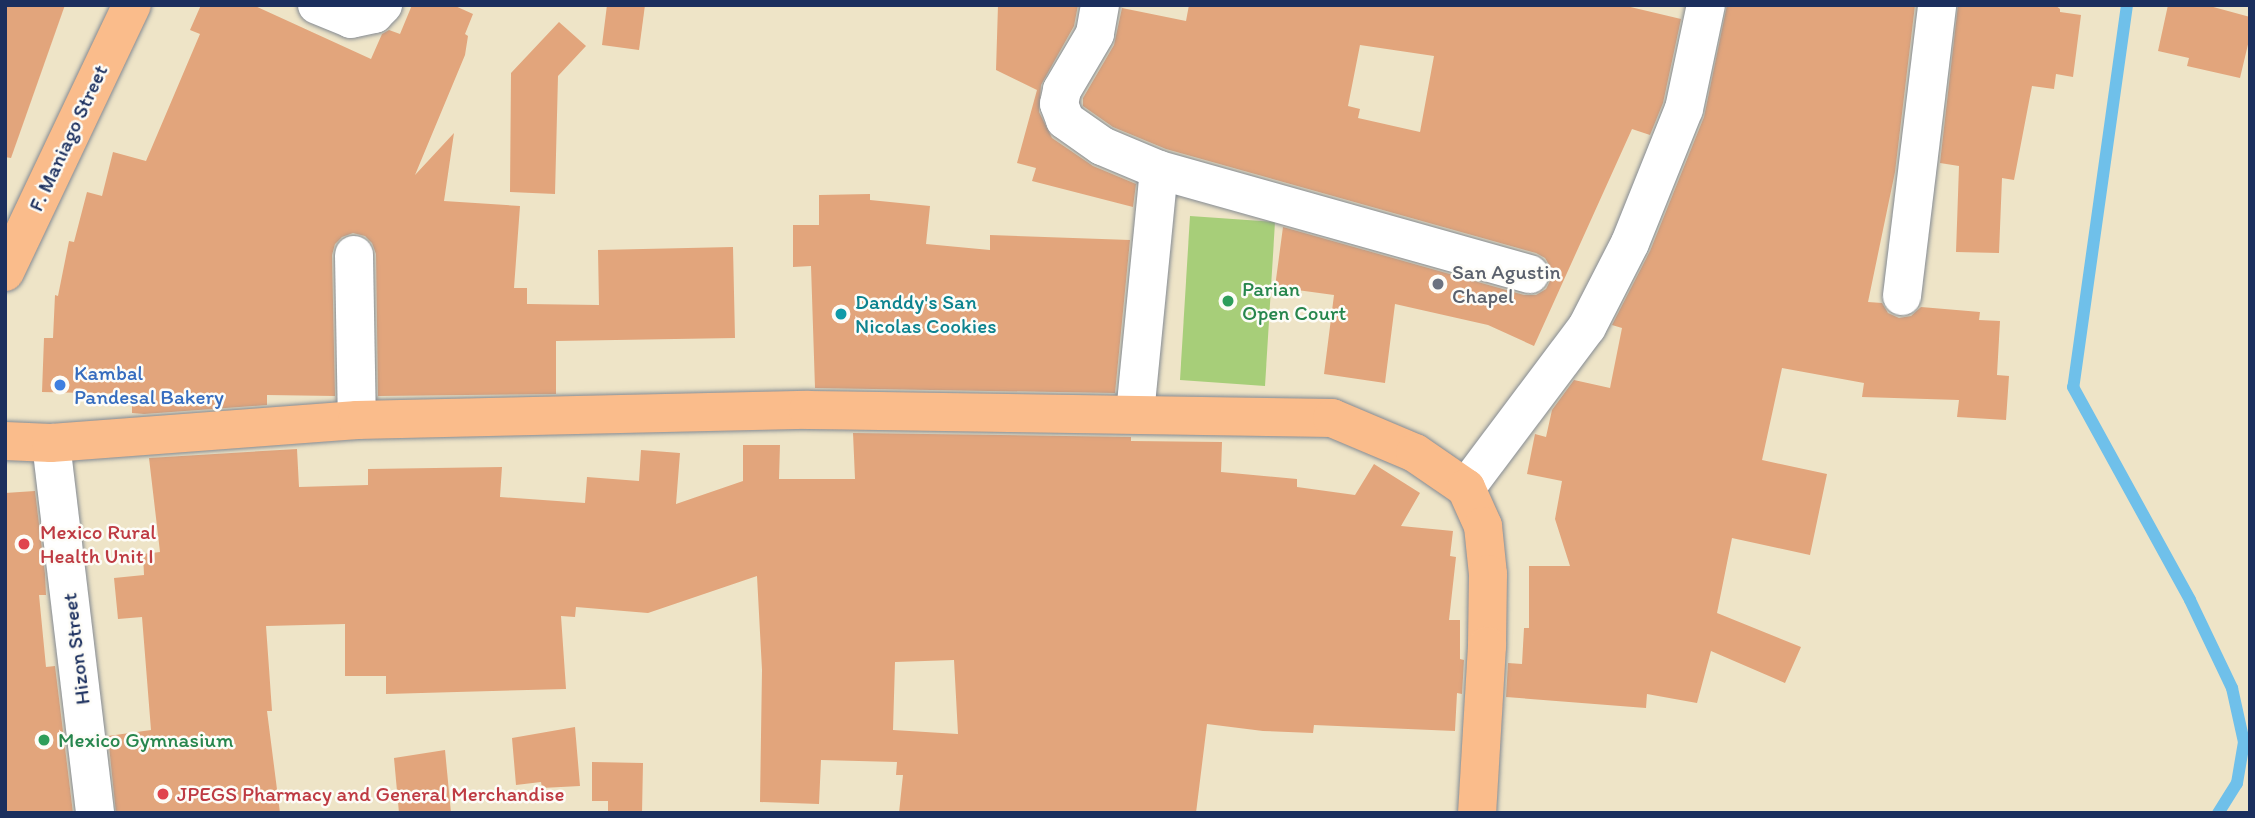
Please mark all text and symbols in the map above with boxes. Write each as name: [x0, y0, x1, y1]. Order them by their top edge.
street label: F. Maniago Street: [23, 61, 113, 215]
place label: San Agustin Chapel: [1452, 259, 1562, 309]
place label: Parian Open Court: [1242, 276, 1346, 326]
marker: San Agustin Chapel: [1430, 276, 1446, 292]
place label: Danddy's San Nicolas Cookies: [855, 289, 997, 339]
marker: Parian Open Court: [1220, 293, 1236, 309]
marker: Danddy's San Nicolas Cookies: [833, 306, 849, 322]
place label: Kambal Pandesal Bakery: [74, 360, 224, 410]
marker: Kambal Pandesal Bakery: [52, 377, 68, 393]
place label: Mexico Rural Health Unit I: [40, 519, 156, 569]
marker: Mexico Rural Health Unit I: [14, 534, 34, 554]
street label: Hizon Street: [57, 592, 95, 706]
place label: Mexico Gymnasium: [58, 727, 233, 753]
marker: Mexico Gymnasium: [36, 732, 52, 748]
place label: JPEGS Pharmacy and General Merchandise: [177, 781, 565, 807]
marker: JPEGS Pharmacy and General Merchandise: [155, 786, 171, 802]

